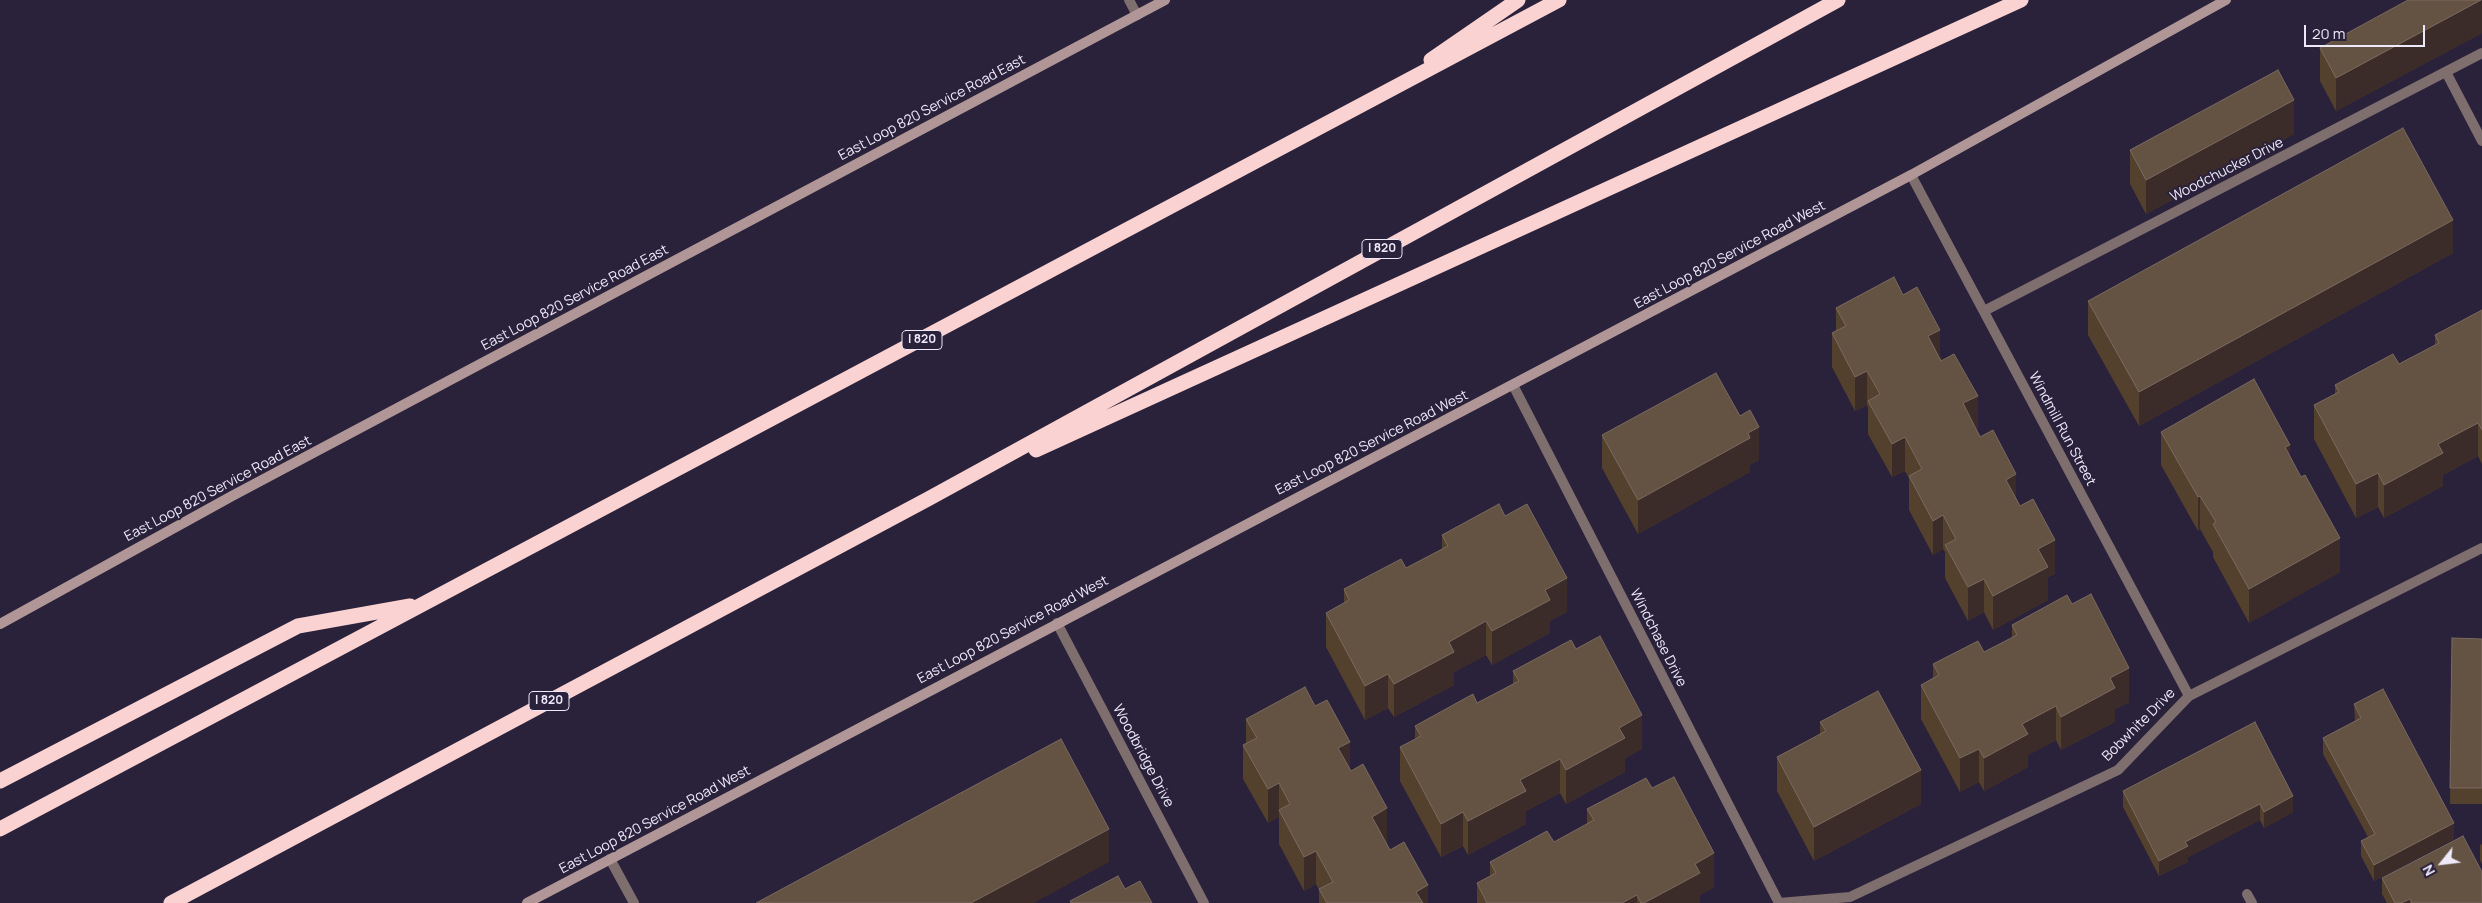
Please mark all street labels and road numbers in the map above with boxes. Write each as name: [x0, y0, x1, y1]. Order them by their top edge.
street label: East Loop 820 Service Road East: [836, 51, 1028, 165]
street label: Woodchucker Drive: [2168, 134, 2286, 206]
street label: East Loop 820 Service Road West: [1632, 197, 1828, 313]
road number: I 820: [1362, 240, 1402, 258]
street label: East Loop 820 Service Road East: [479, 241, 671, 355]
road number: I 820: [902, 330, 942, 350]
street label: Windmill Run Street: [2025, 369, 2099, 489]
street label: East Loop 820 Service Road West: [1273, 387, 1471, 499]
street label: East Loop 820 Service Road East: [122, 432, 314, 546]
street label: East Loop 820 Service Road West: [915, 572, 1111, 688]
street label: Windchase Drive: [1626, 586, 1690, 690]
street label: Bobwhite Drive: [2099, 685, 2179, 765]
road number: I 820: [529, 691, 569, 710]
street label: Woodbridge Drive: [1109, 702, 1177, 810]
street label: East Loop 820 Service Road West: [557, 762, 753, 878]

